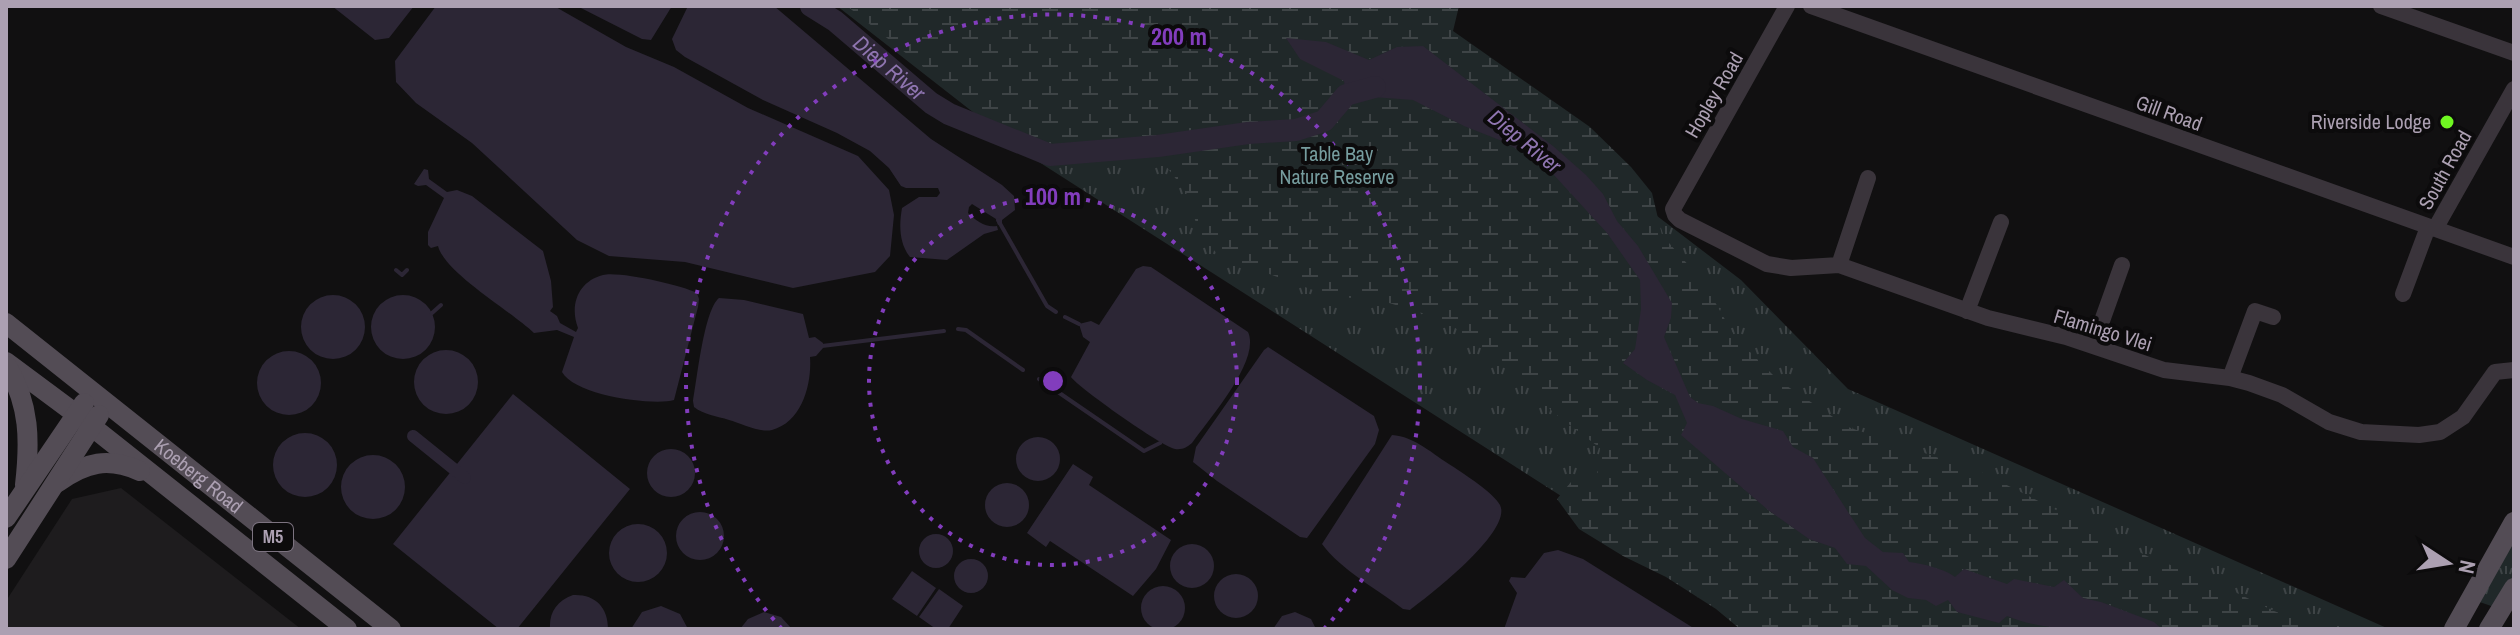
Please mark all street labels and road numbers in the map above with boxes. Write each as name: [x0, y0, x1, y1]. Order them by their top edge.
street label: Hopley Road: [1678, 47, 1749, 143]
street label: Gill Road: [2132, 88, 2206, 137]
street label: South Road: [2412, 125, 2477, 214]
street label: Flamingo Vlei: [2051, 302, 2155, 357]
street label: Koeberg Road: [149, 432, 249, 519]
road number: M5: [253, 523, 293, 551]

